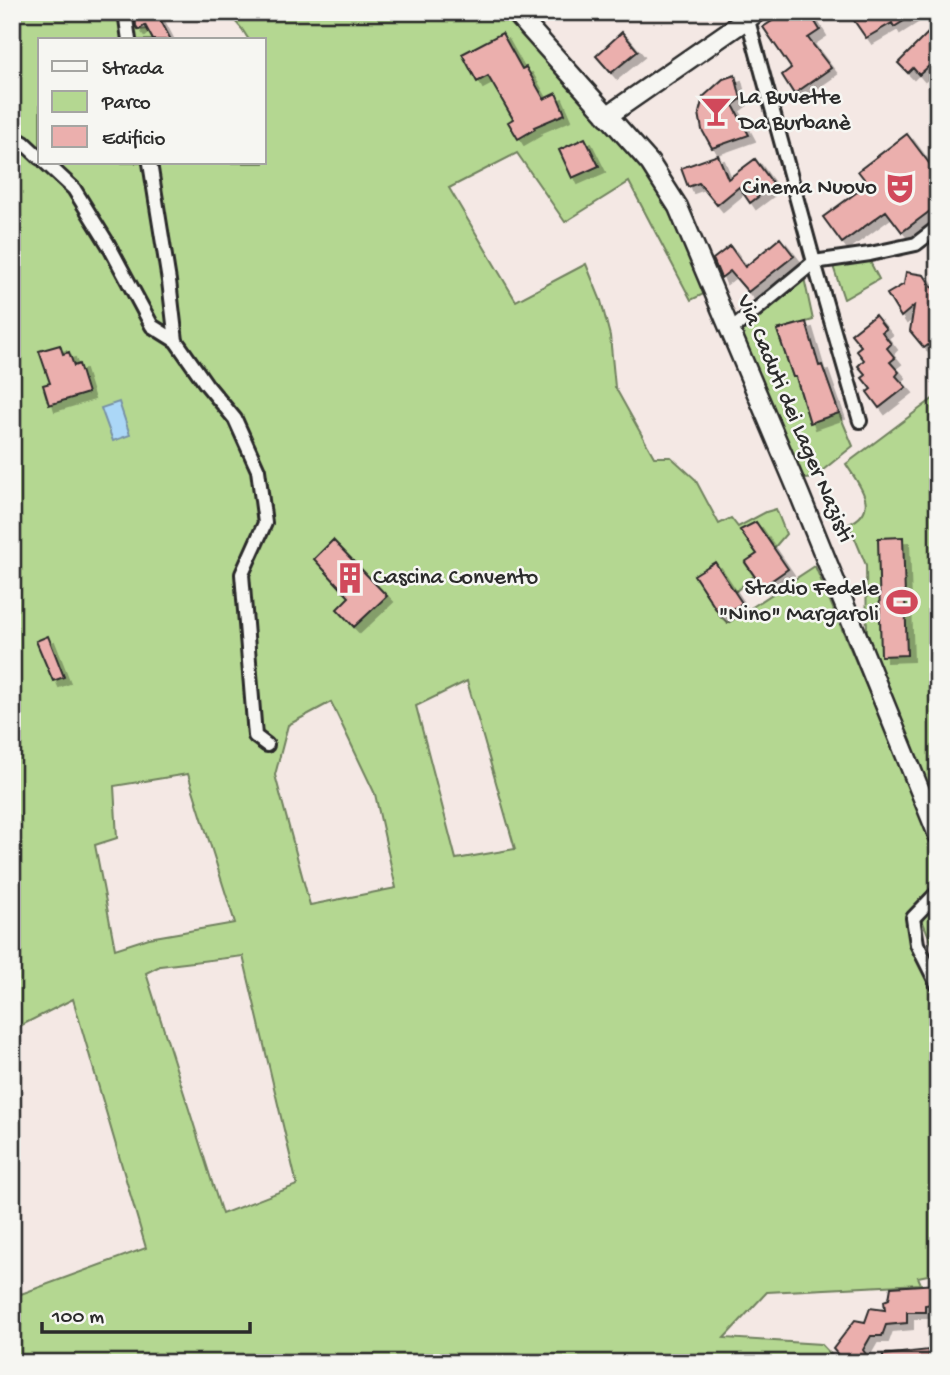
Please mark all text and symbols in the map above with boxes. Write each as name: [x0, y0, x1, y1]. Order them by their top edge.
legend: [38, 38, 266, 164]
text: Strada: [102, 58, 165, 83]
place label: La Buvette Da Burbanè: [737, 85, 852, 138]
text: Parco: [101, 92, 151, 117]
bar icon: La Buvette Da Burbanè: [699, 94, 733, 128]
text: Edificio: [102, 128, 166, 153]
theatre icon: Cinema Nuovo: [883, 171, 917, 205]
place label: Cinema Nuovo: [742, 175, 877, 202]
street label: Via Caduti dei Lager Nazisti: [729, 290, 859, 547]
building icon: Cascina Convento: [333, 561, 367, 595]
place label: Cascina Convento: [373, 565, 538, 592]
place label: Stadio Fedele "Nino" Margaroli: [719, 576, 880, 629]
sports icon: Stadio Fedele "Nino" Margaroli: [885, 585, 919, 619]
scale bar: [42, 1291, 250, 1335]
text: 100 m: [51, 1306, 104, 1331]

